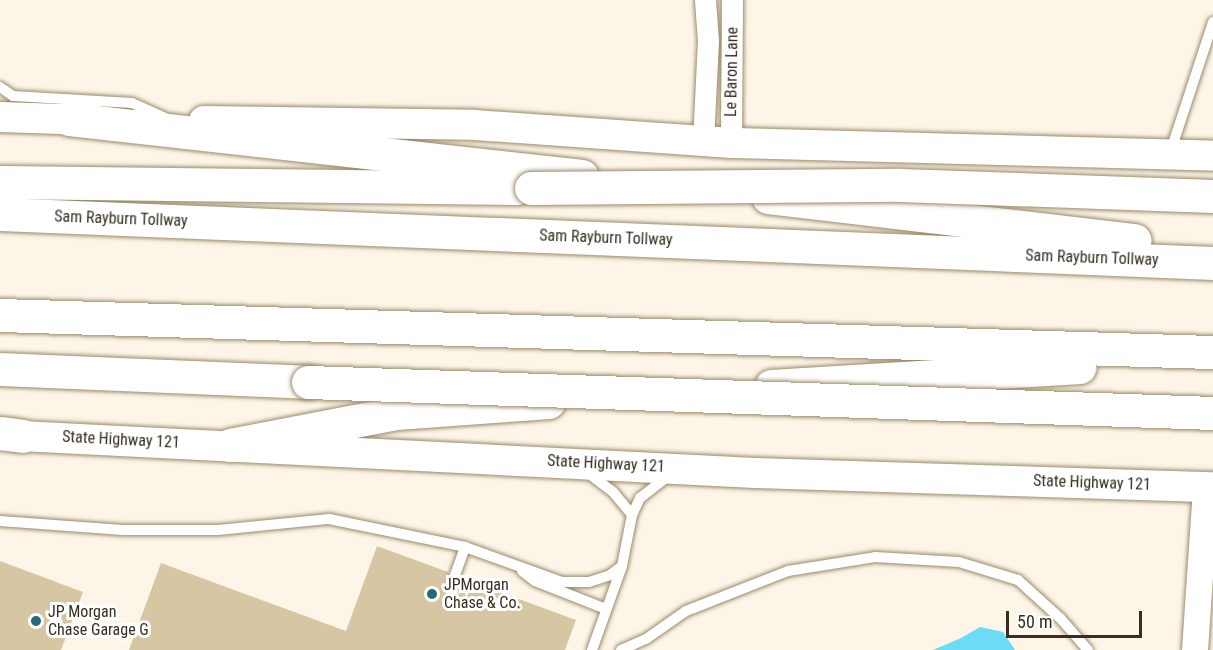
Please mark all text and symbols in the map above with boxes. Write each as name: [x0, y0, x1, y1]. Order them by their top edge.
street label: Le Baron Lane: [722, 27, 742, 117]
street label: Sam Rayburn Tollway: [54, 207, 188, 231]
street label: Sam Rayburn Tollway: [539, 226, 673, 250]
street label: Sam Rayburn Tollway: [1025, 246, 1159, 270]
street label: State Highway 121: [62, 427, 180, 453]
street label: State Highway 121: [547, 451, 665, 477]
street label: State Highway 121: [1033, 471, 1151, 495]
place label: JPMorgan Chase & Co.: [444, 575, 521, 613]
marker: JPMorgan Chase & Co.: [425, 587, 439, 601]
scale bar: [1009, 599, 1146, 637]
place label: JP Morgan Chase Garage G: [48, 602, 149, 640]
text: 50 m: [1017, 611, 1052, 632]
marker: JP Morgan Chase Garage G: [29, 614, 43, 628]

